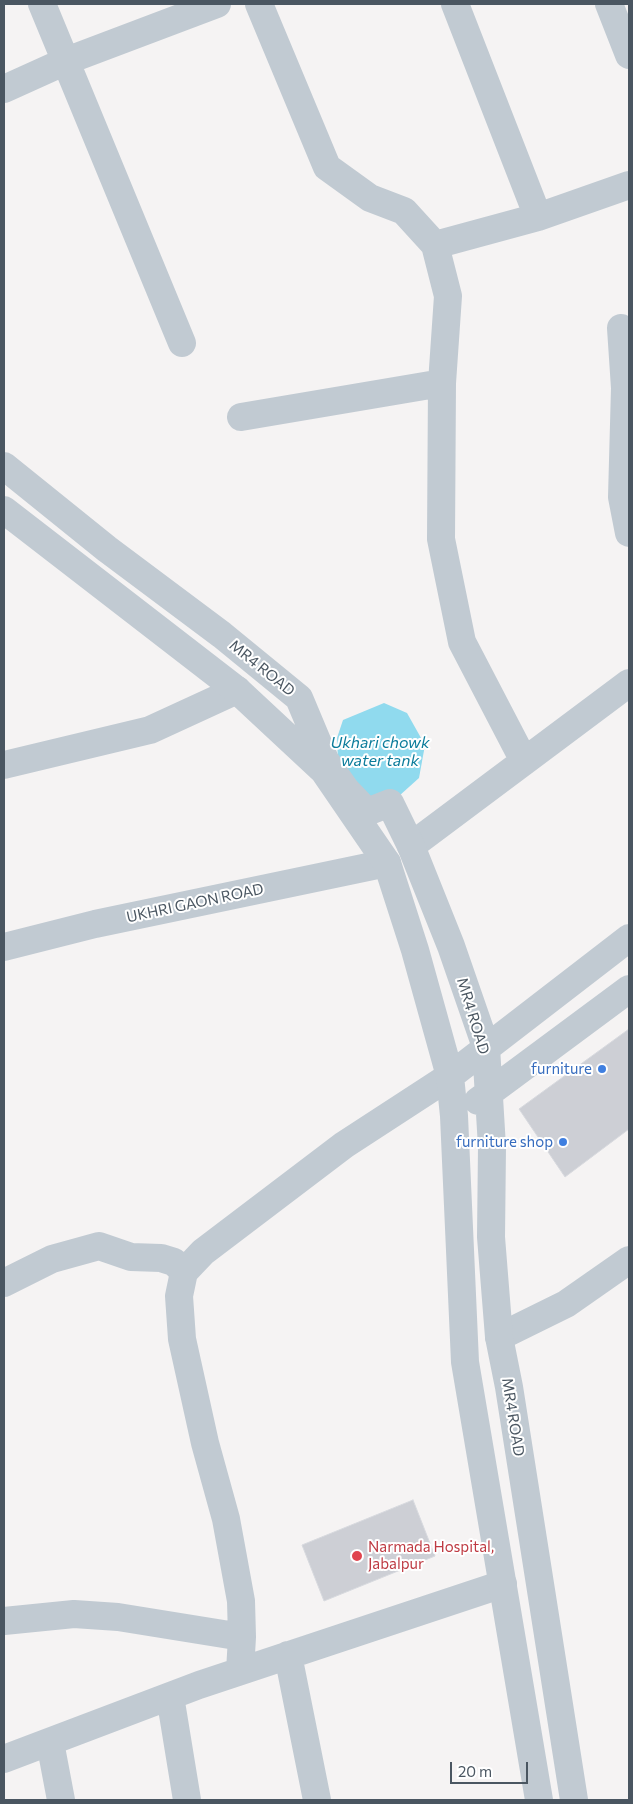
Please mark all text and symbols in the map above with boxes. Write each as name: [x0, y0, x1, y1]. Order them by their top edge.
street label: MR4 ROAD: [226, 636, 298, 700]
water label: Ukhari chowk water tank: [330, 733, 430, 771]
street label: UKHRI GAON ROAD: [125, 880, 265, 926]
street label: MR4 ROAD: [453, 976, 493, 1056]
place label: furniture: [531, 1060, 592, 1078]
marker: furniture: [596, 1063, 608, 1075]
place label: furniture shop: [456, 1133, 553, 1151]
marker: furniture shop: [557, 1136, 569, 1148]
street label: MR4 ROAD: [498, 1377, 528, 1457]
place label: Narmada Hospital, Jabalpur: [368, 1538, 494, 1573]
marker: Narmada Hospital, Jabalpur: [350, 1549, 364, 1563]
scale bar: [453, 1752, 530, 1784]
text: 20 m: [458, 1762, 492, 1780]

